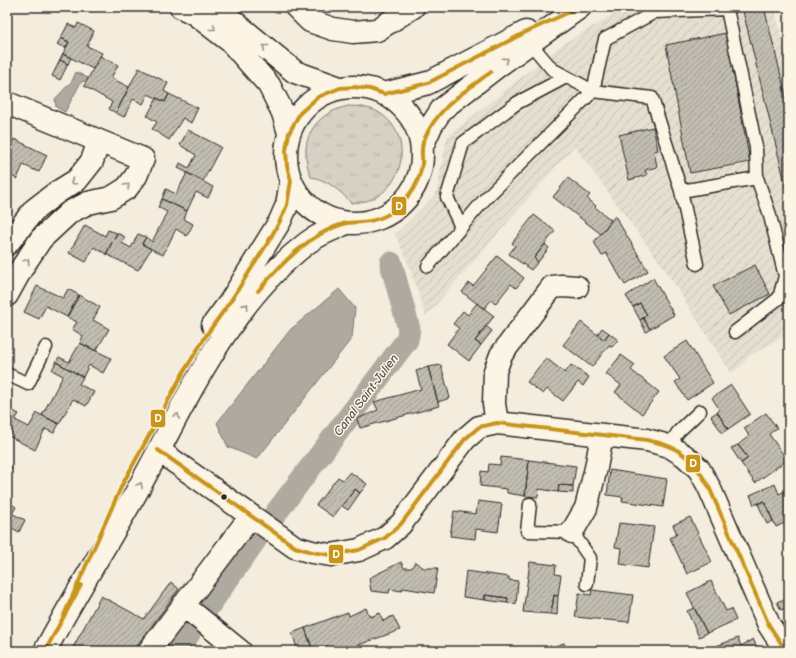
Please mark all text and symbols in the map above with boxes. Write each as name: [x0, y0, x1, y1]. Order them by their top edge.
one-way arrow: [209, 24, 216, 31]
one-way arrow: [263, 44, 270, 51]
one-way arrow: [502, 58, 509, 65]
one-way arrow: [70, 177, 77, 184]
one-way arrow: [123, 183, 130, 191]
line badge: D: [391, 196, 407, 216]
text: D: [395, 200, 403, 213]
one-way arrow: [22, 258, 29, 265]
one-way arrow: [241, 304, 248, 311]
water label: Canal Saint-Julien: [331, 351, 402, 439]
line badge: D: [150, 409, 166, 428]
text: D: [154, 412, 162, 425]
one-way arrow: [172, 413, 179, 420]
line badge: D: [685, 454, 701, 473]
text: D: [689, 457, 697, 470]
one-way arrow: [135, 482, 142, 489]
unlabelled marker: [219, 492, 229, 502]
line badge: D: [328, 544, 344, 564]
text: D: [332, 548, 340, 561]

